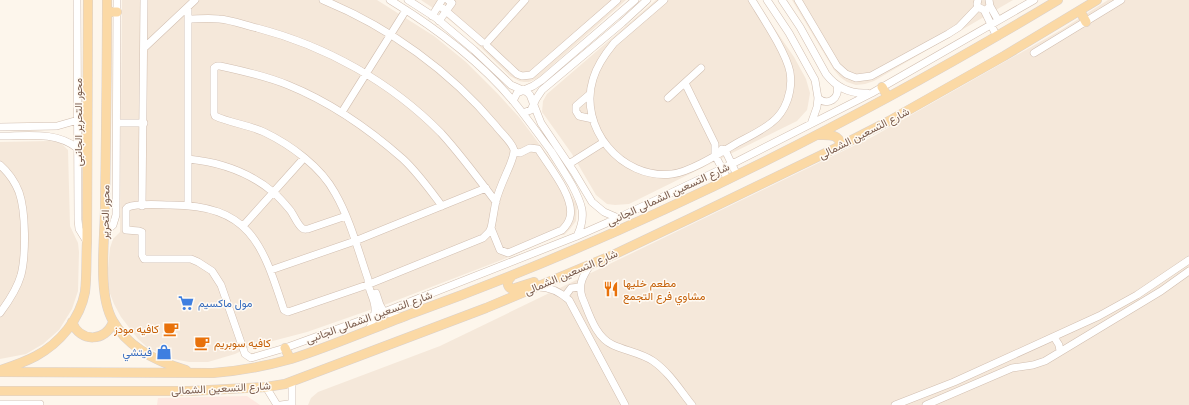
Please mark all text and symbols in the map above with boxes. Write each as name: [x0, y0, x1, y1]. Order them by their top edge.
street label: محور التحرير الجانبى: [71, 78, 85, 166]
street label: شارع التسعين الشمالى: [816, 104, 912, 163]
street label: شارع التسعين الشمالى الجانبى: [604, 159, 732, 230]
street label: محور التحرير: [98, 185, 112, 240]
street label: شارع التسعين الشمالى: [522, 246, 620, 299]
place label: مطعم خليها مشاوي فرع التجمع: [623, 276, 706, 306]
restaurant icon: مطعم خليها مشاوي فرع التجمع: [602, 280, 620, 298]
street label: شارع التسعين الشمالى الجانبى: [304, 287, 435, 347]
supermarket icon: مول ماكسيم: [177, 294, 195, 312]
place label: مول ماكسيم: [198, 296, 253, 311]
cafe icon: كافيه مودز: [162, 320, 180, 338]
place label: كافيه مودز: [113, 322, 159, 336]
cafe icon: كافيه سوبريم: [193, 334, 211, 352]
place label: كافيه سوبريم: [214, 336, 271, 351]
shop icon: فيتشي: [155, 343, 173, 361]
place label: فيتشي: [123, 345, 152, 362]
street label: شارع التسعين الشمالى: [171, 378, 272, 399]

